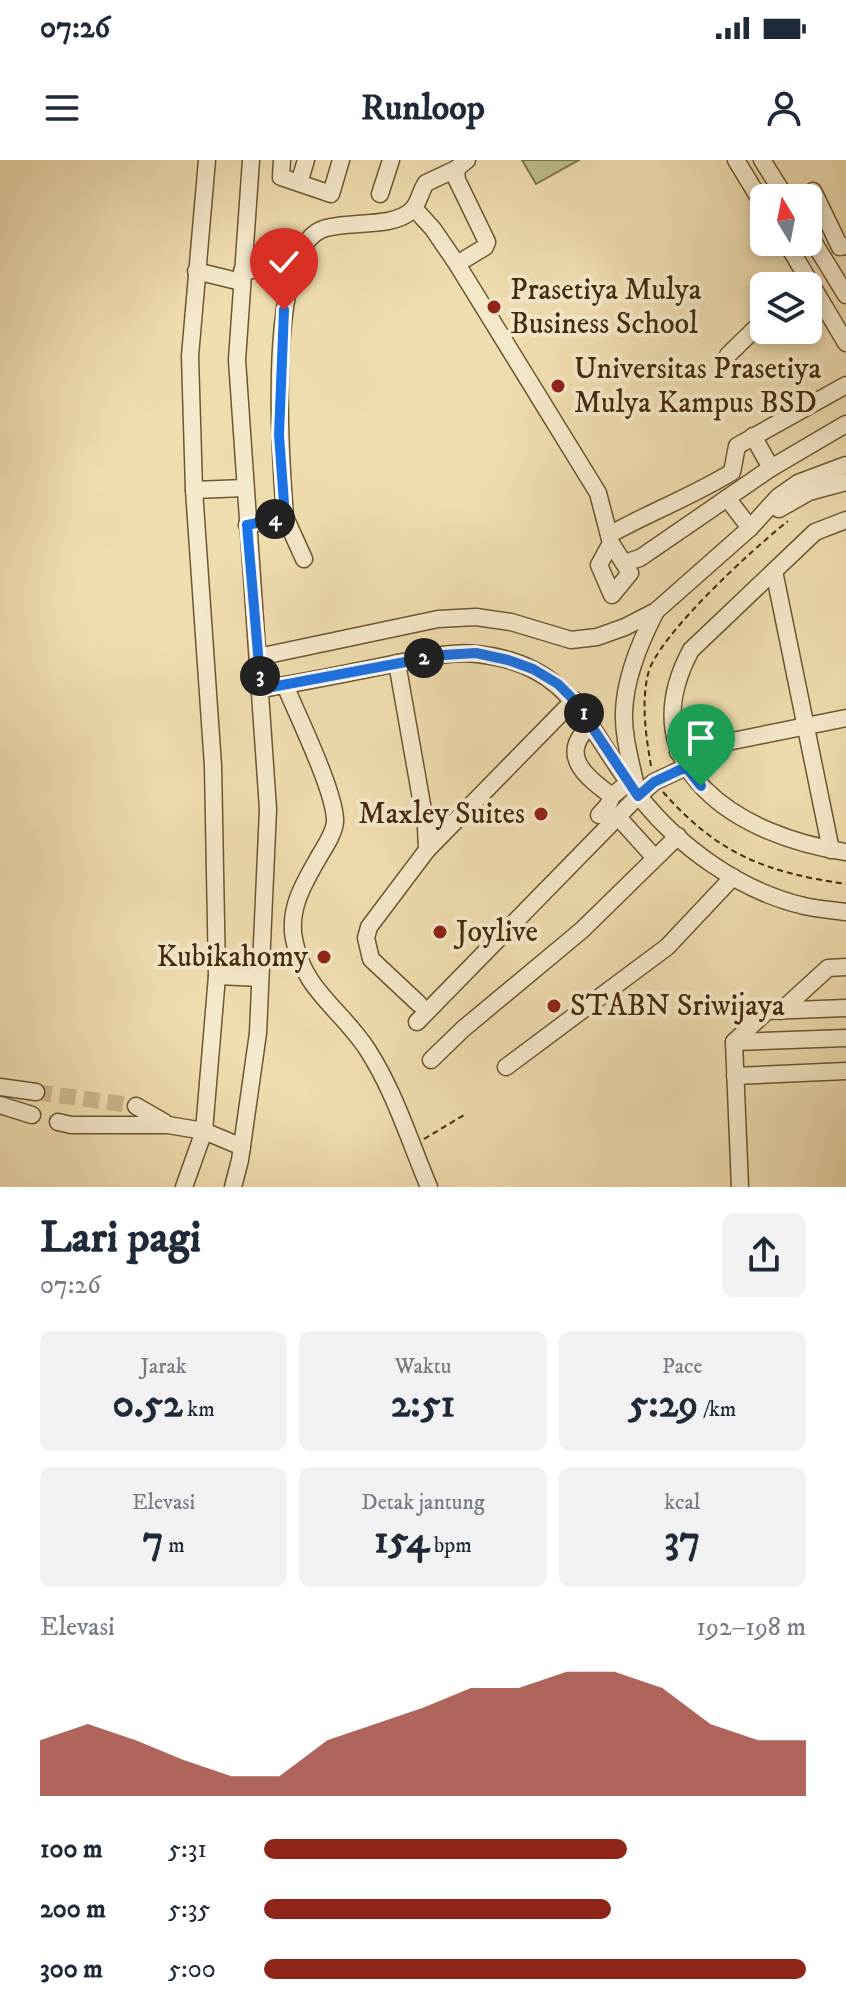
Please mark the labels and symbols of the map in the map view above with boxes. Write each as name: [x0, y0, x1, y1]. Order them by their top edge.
north arrow: [750, 184, 822, 256]
pin: [250, 228, 318, 310]
place label: Prasetiya Mulya Business School: [510, 272, 702, 343]
marker: Prasetiya Mulya Business School: [485, 298, 503, 316]
place label: Universitas Prasetiya Mulya Kampus BSD: [574, 351, 821, 422]
marker: Universitas Prasetiya Mulya Kampus BSD: [549, 377, 567, 395]
pin: 4: [255, 499, 295, 539]
pin: 2: [404, 638, 444, 678]
pin: 3: [240, 656, 280, 696]
pin: 1: [564, 693, 604, 733]
pin: [667, 704, 735, 786]
place label: Maxley Suites: [358, 796, 525, 833]
marker: Maxley Suites: [532, 805, 550, 823]
place label: Joylive: [453, 914, 538, 951]
marker: Joylive: [431, 923, 449, 941]
place label: Kubikahomy: [157, 939, 309, 976]
marker: Kubikahomy: [315, 948, 333, 966]
place label: STABN Sriwijaya: [570, 988, 785, 1025]
marker: STABN Sriwijaya: [545, 997, 563, 1015]

